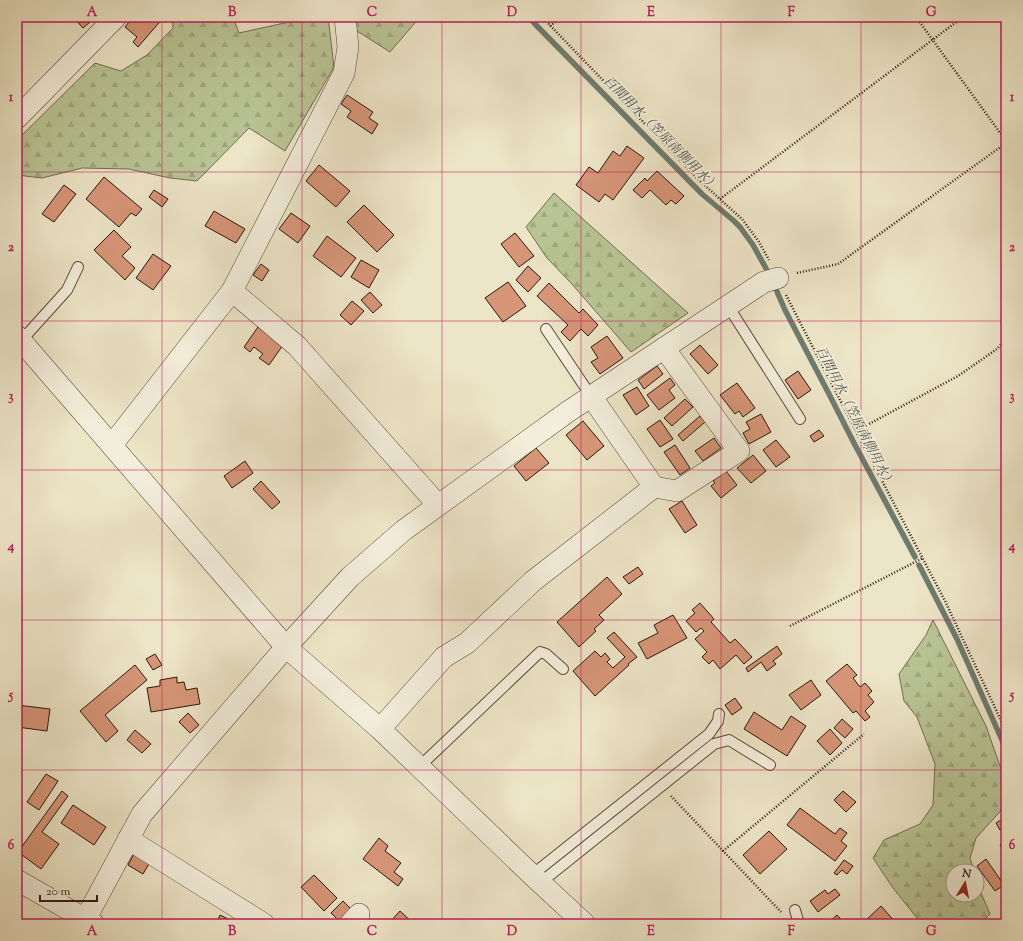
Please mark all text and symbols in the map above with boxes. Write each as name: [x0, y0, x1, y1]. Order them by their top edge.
text: A: [87, 4, 98, 22]
text: B: [228, 4, 237, 22]
text: C: [367, 4, 377, 22]
text: D: [507, 4, 517, 22]
text: E: [647, 4, 655, 22]
text: F: [787, 4, 795, 22]
text: G: [926, 4, 937, 22]
water label: 百間用水（笠原南側用水）: [598, 72, 722, 196]
text: 1: [9, 89, 14, 107]
text: 1: [1010, 89, 1015, 107]
text: 2: [8, 239, 15, 257]
text: 2: [1009, 239, 1016, 257]
water label: 百間用水（笠原南側用水）: [811, 343, 897, 491]
text: 3: [8, 388, 14, 406]
text: 3: [1009, 388, 1015, 406]
text: 4: [7, 538, 15, 556]
text: 4: [1008, 538, 1016, 556]
text: 5: [8, 687, 14, 705]
text: 5: [1009, 687, 1015, 705]
text: 6: [8, 837, 15, 855]
text: 6: [1009, 837, 1016, 855]
north arrow: [945, 863, 985, 903]
text: N: [960, 865, 972, 883]
scale bar: [40, 877, 97, 903]
text: 20 m: [46, 883, 71, 901]
text: A: [87, 923, 98, 941]
text: B: [228, 923, 237, 941]
text: C: [367, 923, 377, 941]
text: D: [507, 923, 517, 941]
text: E: [647, 923, 655, 941]
text: F: [787, 923, 795, 941]
text: G: [926, 923, 937, 941]

